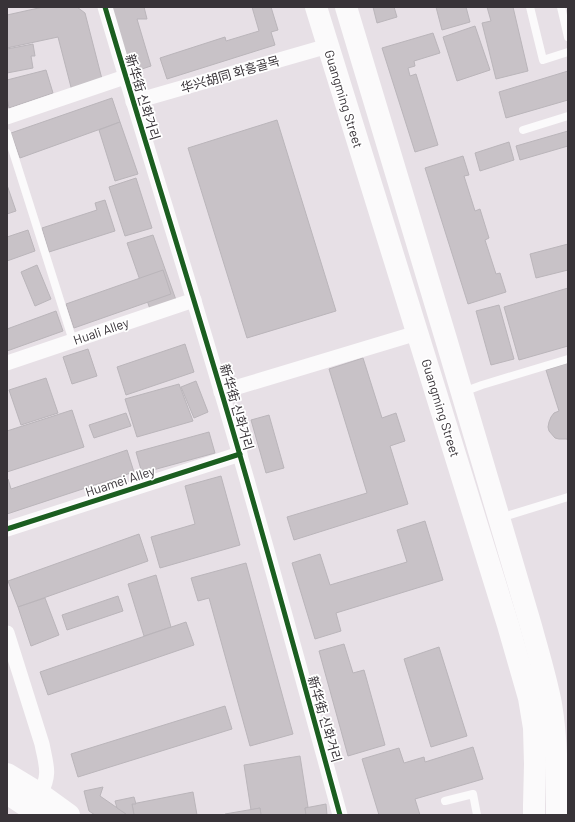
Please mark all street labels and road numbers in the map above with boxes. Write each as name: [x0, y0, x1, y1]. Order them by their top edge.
street label: Guangming Street: [321, 48, 367, 150]
street label: 新华街 신화거리: [122, 52, 164, 142]
street label: 华兴胡同 화흥골목: [179, 52, 281, 96]
street label: Huali Alley: [71, 314, 131, 348]
street label: Guangming Street: [418, 357, 464, 459]
street label: 新华街 신화거리: [217, 362, 257, 452]
street label: Huamei Alley: [83, 462, 157, 500]
street label: 新华街 신화거리: [305, 674, 345, 764]

